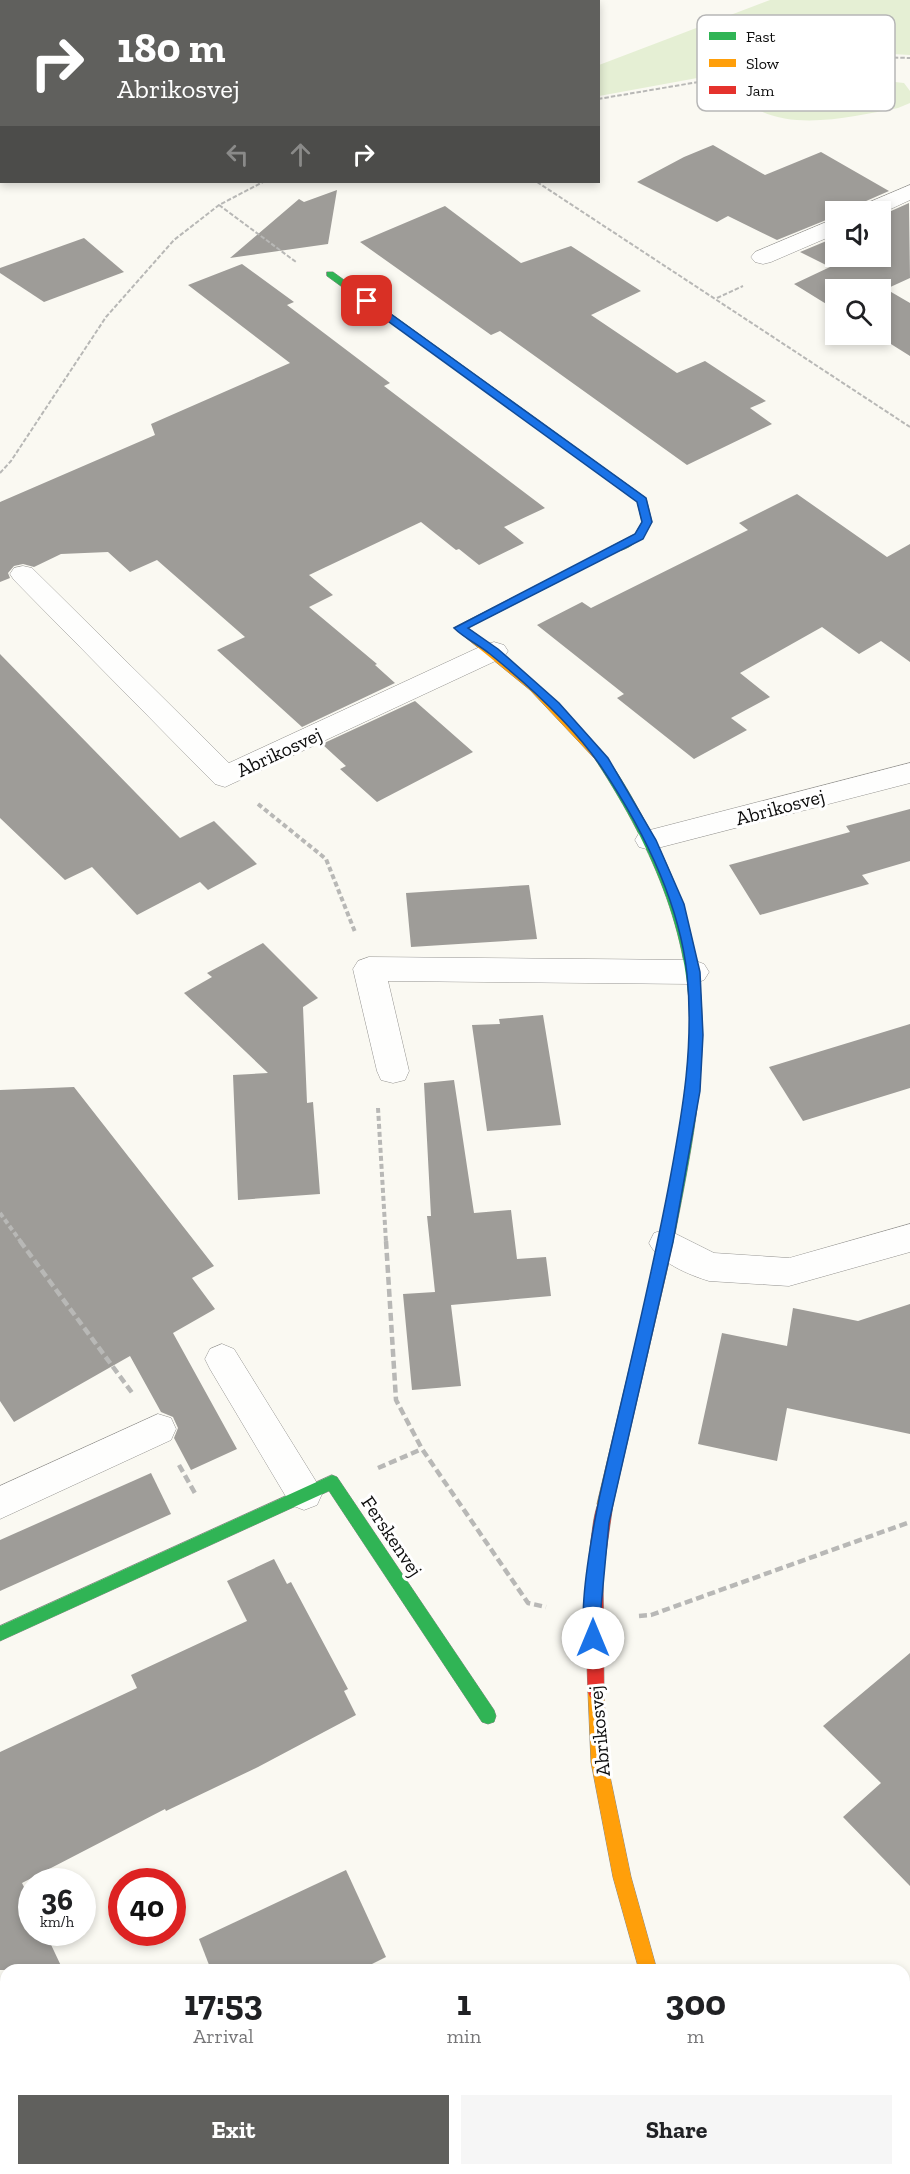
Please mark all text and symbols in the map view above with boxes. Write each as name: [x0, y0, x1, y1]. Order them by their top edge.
legend: [697, 15, 895, 111]
text: 180 m: [117, 22, 225, 73]
icon: right: [18, 24, 96, 102]
text: Fast: [746, 27, 775, 46]
text: Slow: [746, 54, 780, 73]
text: Abrikosvej: [117, 73, 240, 105]
text: Jam: [746, 81, 775, 100]
icon: left: [221, 138, 254, 171]
icon: ahead: [284, 138, 317, 171]
icon: right: [347, 138, 380, 171]
map controls: [825, 201, 891, 345]
button: sound: [825, 201, 891, 267]
pin: [341, 275, 392, 326]
button: search: [825, 279, 891, 345]
icon: arrive: [350, 284, 383, 317]
street label: Abrikosvej: [233, 722, 325, 782]
street label: Abrikosvej: [733, 784, 827, 830]
street label: Ferskenvej: [356, 1491, 428, 1581]
position arrow: [561, 1606, 625, 1670]
street label: Abrikosvej: [583, 1685, 615, 1777]
speed limit sign: 40: [108, 1868, 186, 1946]
text: 36: [41, 1882, 73, 1918]
text: km/h: [40, 1913, 74, 1931]
text: 17:53: [184, 1981, 263, 2024]
text: 1: [457, 1981, 471, 2024]
text: 300: [665, 1981, 726, 2024]
text: Arrival: [193, 2024, 254, 2048]
text: min: [447, 2024, 481, 2048]
text: m: [687, 2024, 704, 2048]
button: Exit: [18, 2095, 449, 2164]
button: Share: [461, 2095, 892, 2164]

